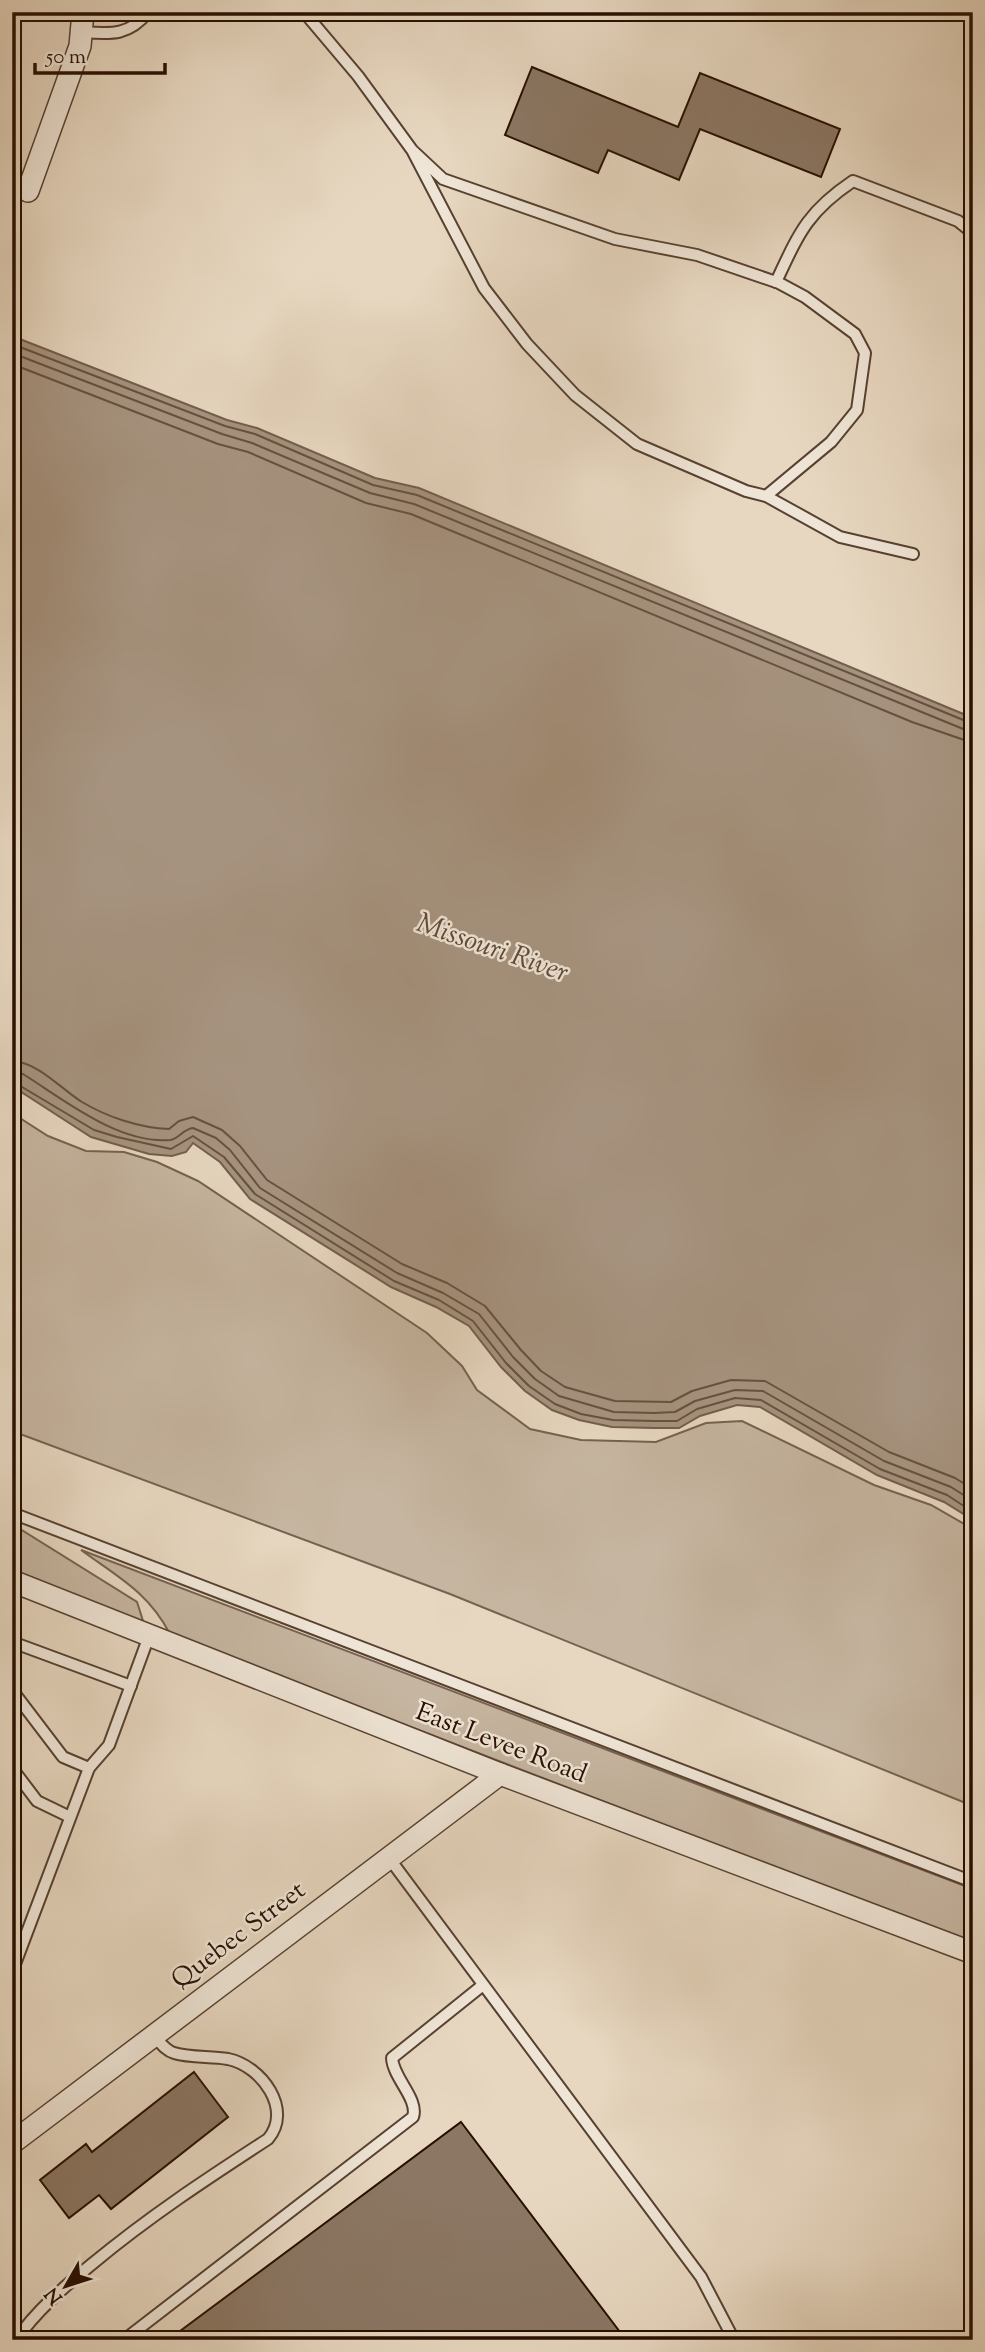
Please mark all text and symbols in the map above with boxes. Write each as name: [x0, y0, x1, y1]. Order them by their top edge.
scale bar: [35, 32, 164, 76]
text: 50 m: [45, 43, 86, 73]
water label: Missouri River: [411, 904, 573, 994]
street label: East Levee Road: [410, 1694, 592, 1794]
street label: Quebec Street: [164, 1873, 314, 1999]
north arrow: [32, 2250, 102, 2320]
text: N: [39, 2281, 70, 2310]

